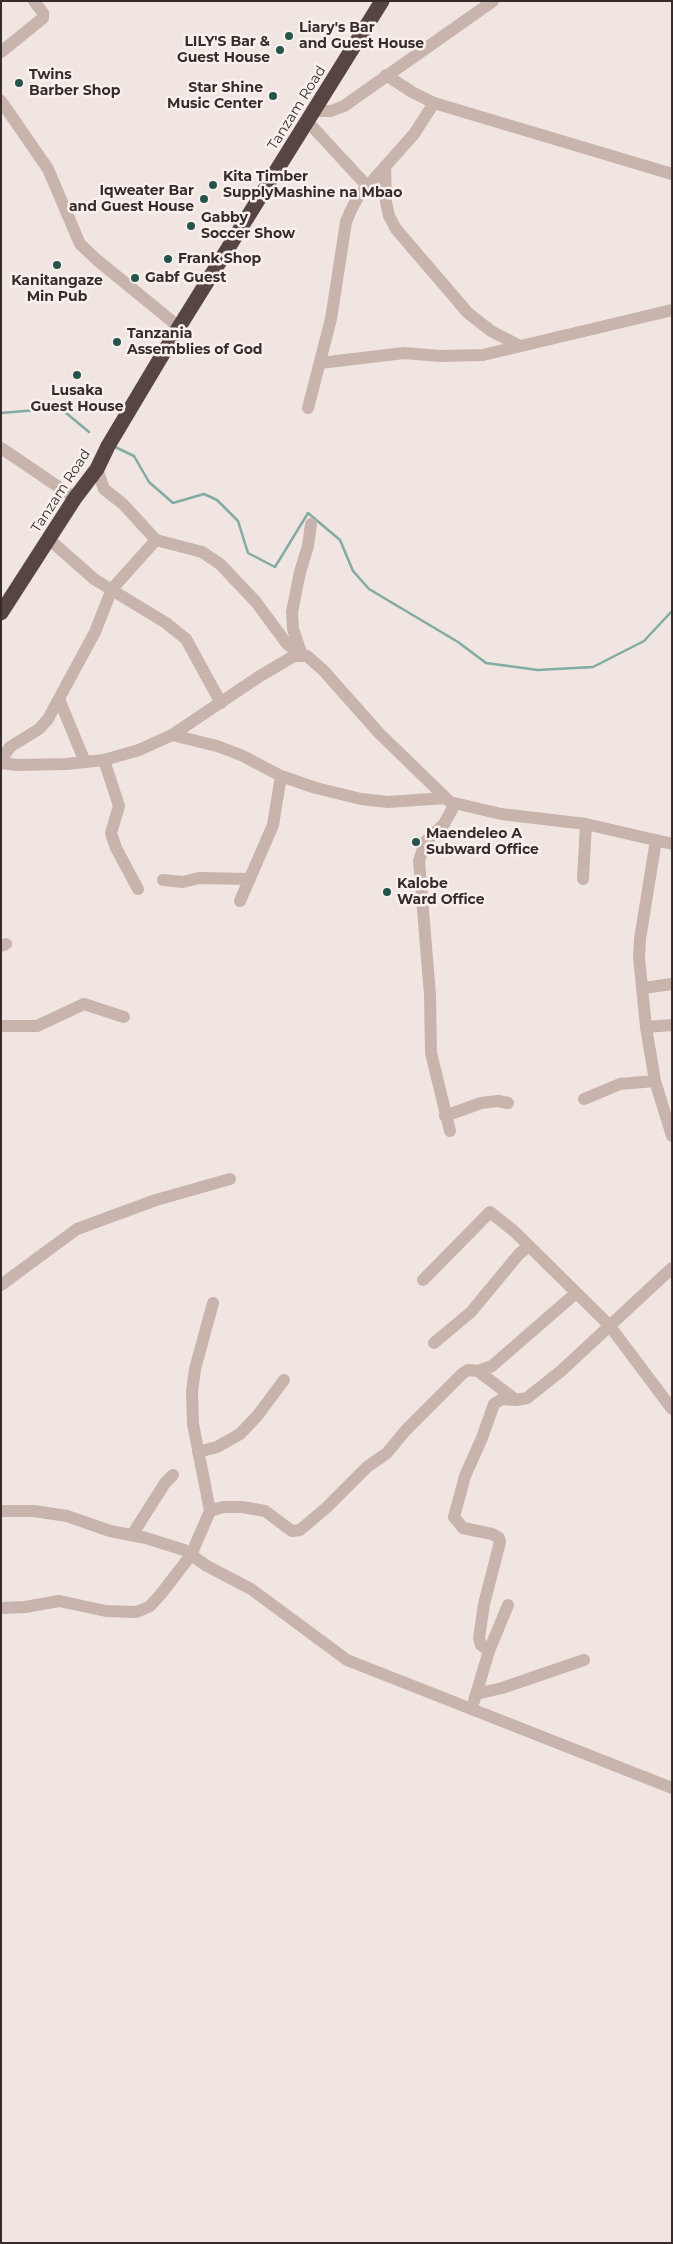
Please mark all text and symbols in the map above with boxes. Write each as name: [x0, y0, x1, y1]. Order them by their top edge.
place label: Liary's Bar and Guest House: [299, 20, 424, 52]
marker: Liary's Bar and Guest House: [283, 30, 295, 42]
place label: LILY'S Bar & Guest House: [177, 34, 270, 66]
marker: LILY'S Bar & Guest House: [274, 44, 286, 56]
street label: Tanzam Road: [264, 63, 330, 153]
place label: Twins Barber Shop: [29, 67, 120, 100]
marker: Twins Barber Shop: [13, 77, 25, 89]
place label: Star Shine Music Center: [167, 80, 263, 112]
marker: Star Shine Music Center: [267, 90, 279, 102]
place label: Kita Timber SupplyMashine na Mbao: [223, 169, 402, 202]
marker: Kita Timber SupplyMashine na Mbao: [207, 179, 219, 191]
place label: Iqweater Bar and Guest House: [69, 183, 194, 216]
marker: Iqweater Bar and Guest House: [198, 193, 210, 205]
place label: Gabby Soccer Show: [201, 210, 295, 242]
marker: Gabby Soccer Show: [185, 220, 197, 232]
place label: Frank Shop: [178, 251, 261, 267]
marker: Frank Shop: [162, 253, 174, 265]
marker: Kanitangaze Min Pub: [51, 259, 63, 271]
place label: Gabf Guest: [145, 270, 226, 286]
marker: Gabf Guest: [129, 272, 141, 284]
place label: Kanitangaze Min Pub: [11, 273, 103, 306]
place label: Tanzania Assemblies of God: [127, 326, 263, 358]
marker: Tanzania Assemblies of God: [111, 336, 123, 348]
marker: Lusaka Guest House: [71, 369, 83, 381]
place label: Lusaka Guest House: [30, 383, 124, 416]
street label: Tanzam Road: [28, 446, 94, 536]
place label: Maendeleo A Subward Office: [426, 826, 539, 859]
marker: Maendeleo A Subward Office: [410, 836, 422, 848]
place label: Kalobe Ward Office: [397, 876, 485, 909]
marker: Kalobe Ward Office: [381, 886, 393, 898]

